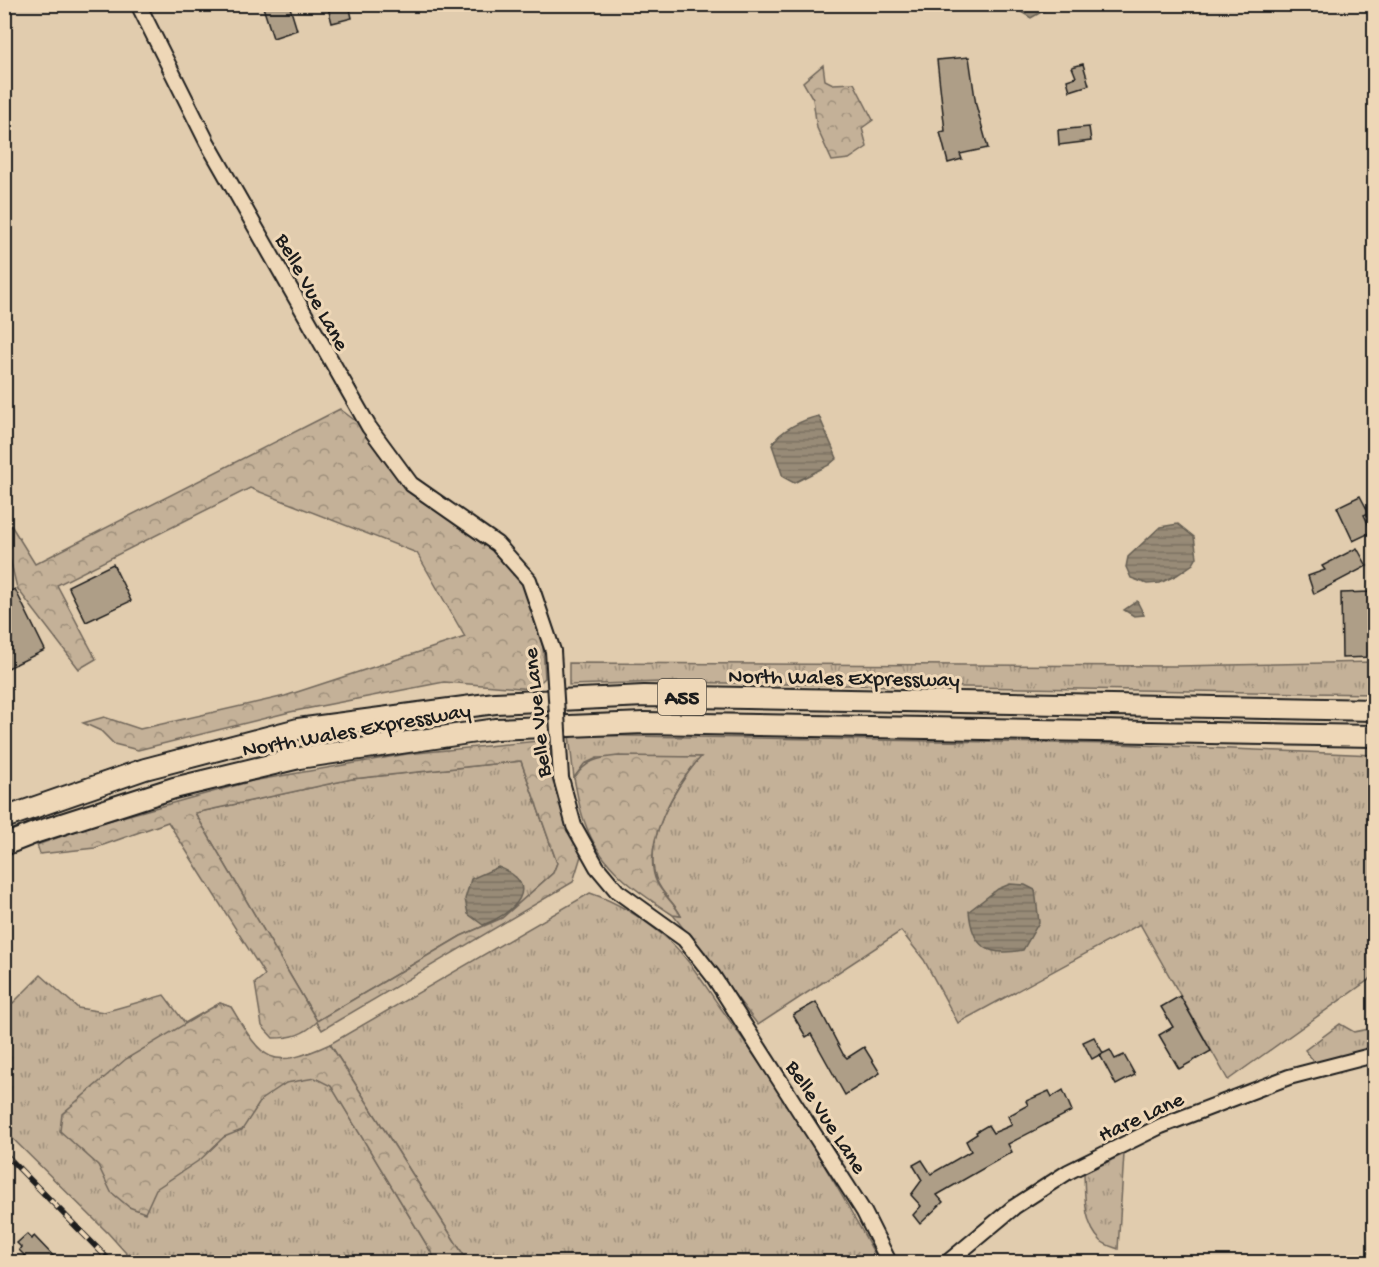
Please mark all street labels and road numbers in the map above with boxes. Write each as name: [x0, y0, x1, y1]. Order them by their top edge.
street label: Belle Vue Lane: [267, 229, 354, 357]
street label: Belle Vue Lane: [519, 646, 559, 780]
street label: North Wales Expressway: [728, 665, 960, 695]
road number: A55: [658, 679, 706, 715]
street label: North Wales Expressway: [240, 699, 473, 765]
street label: Belle Vue Lane: [778, 1056, 871, 1180]
street label: Hare Lane: [1095, 1087, 1189, 1150]

